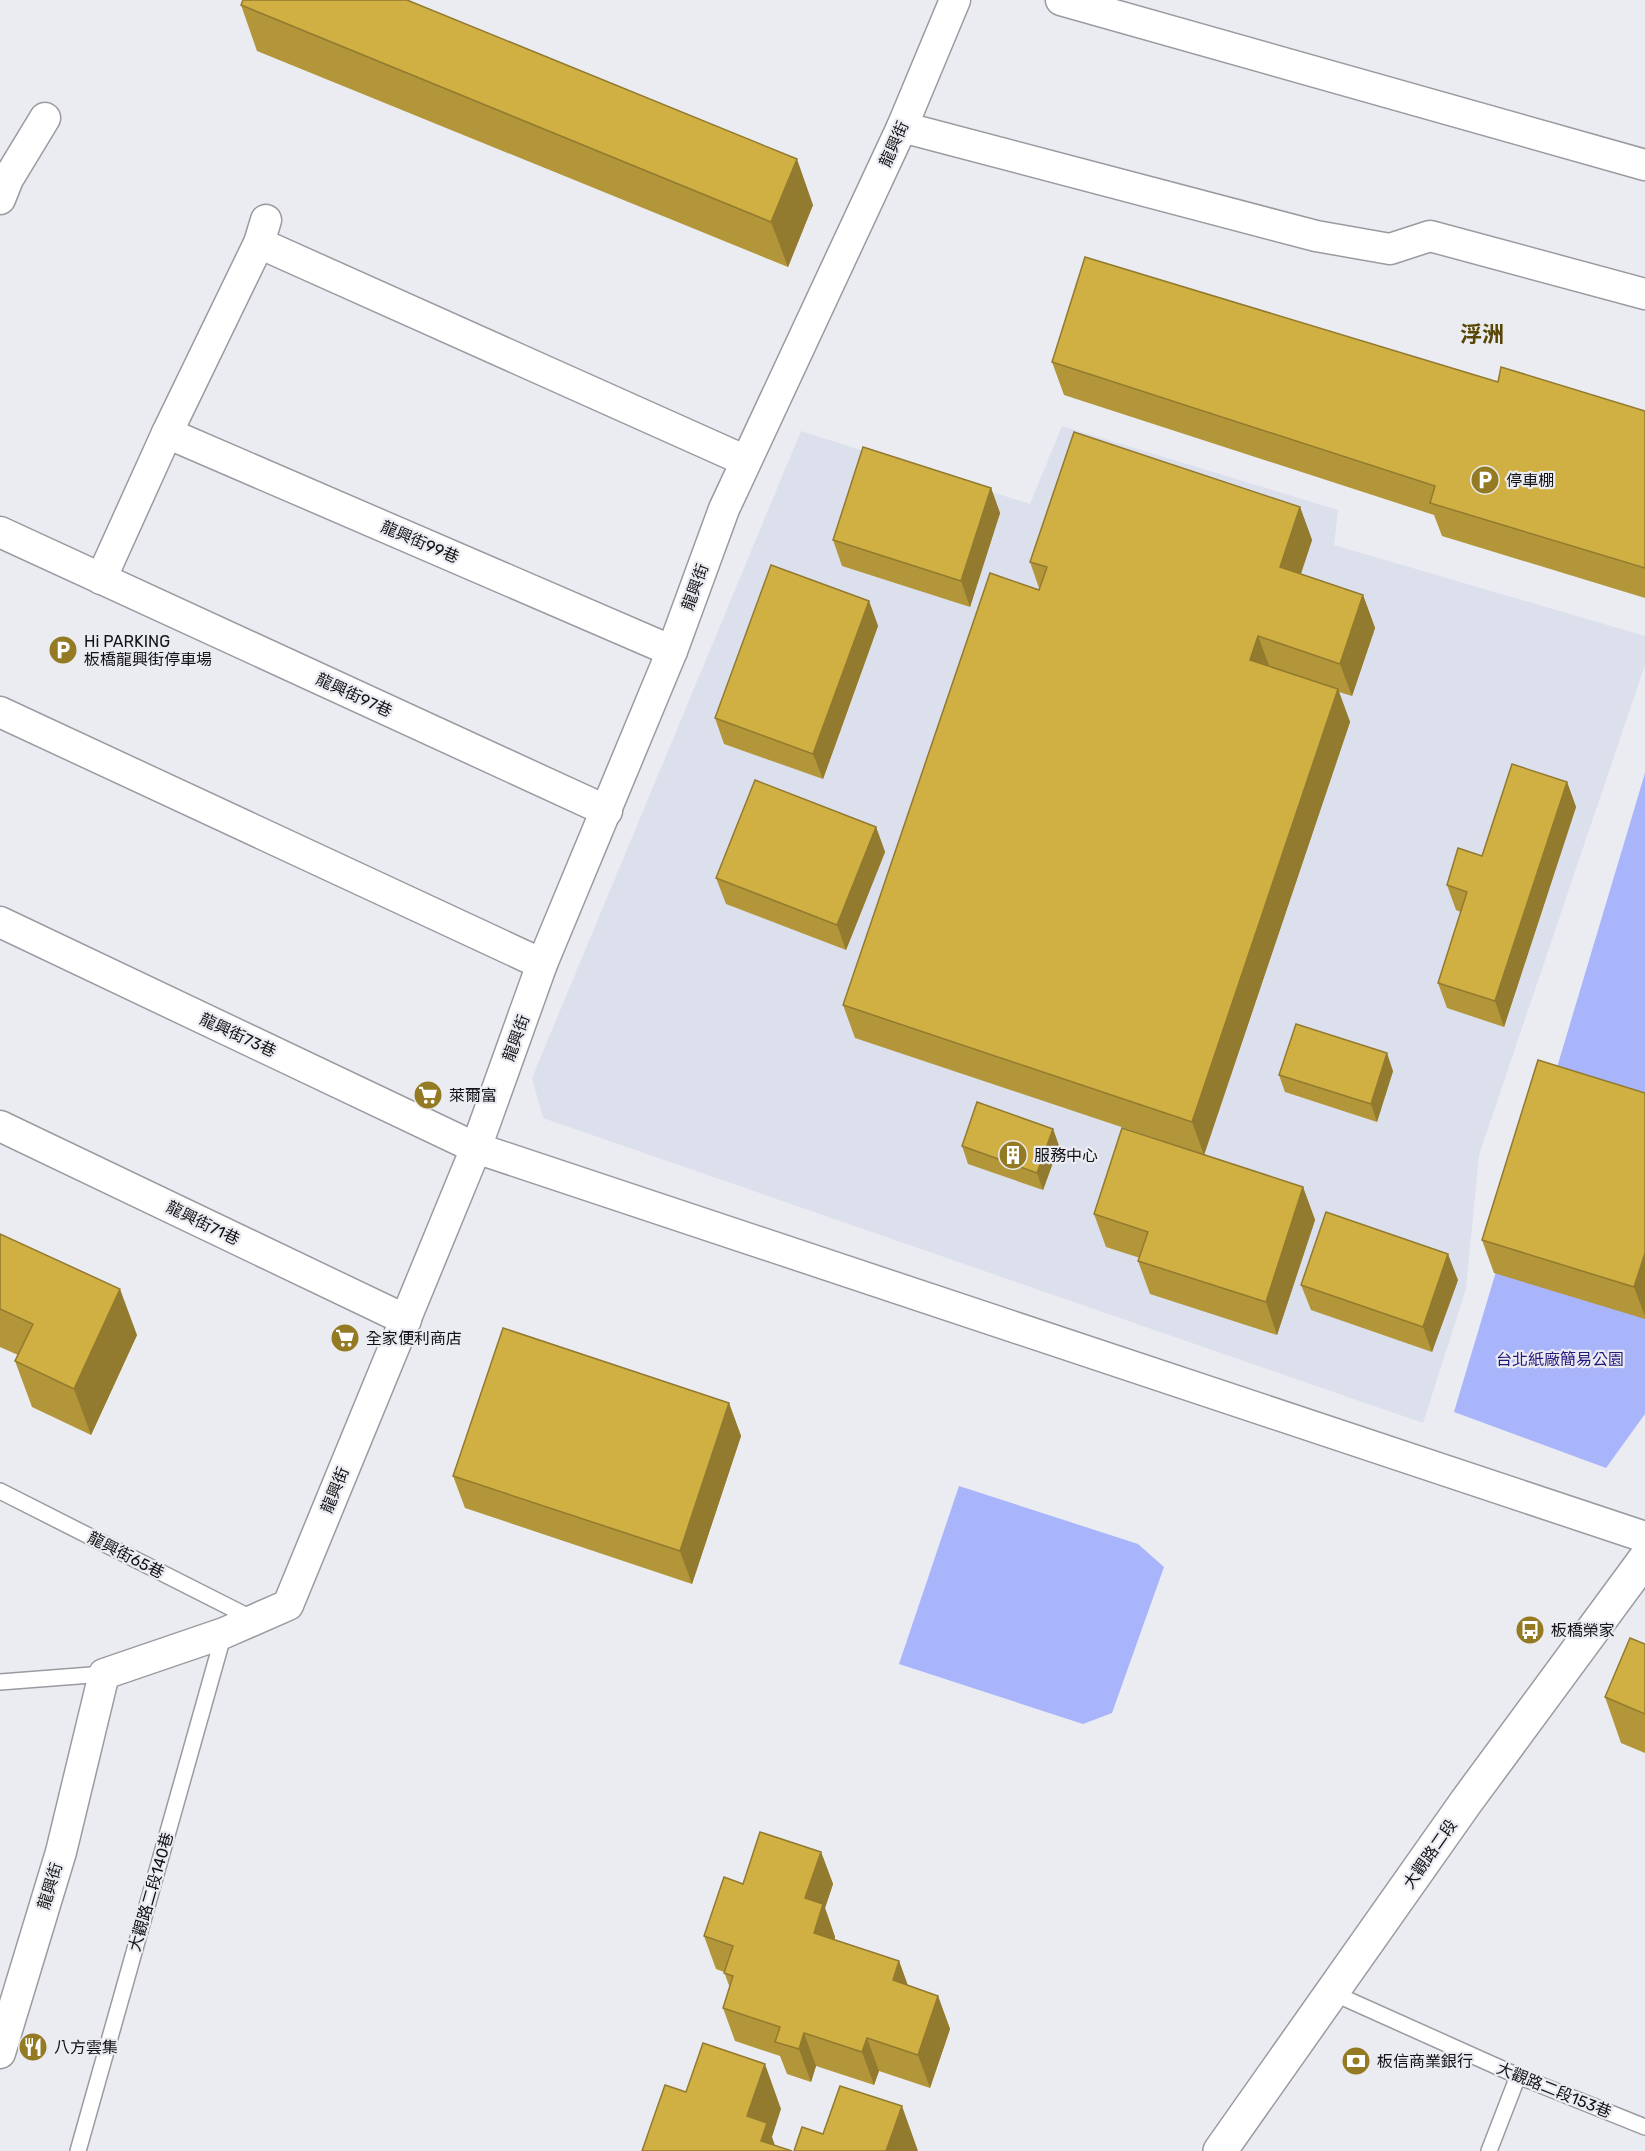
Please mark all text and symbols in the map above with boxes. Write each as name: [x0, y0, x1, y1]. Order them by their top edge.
street label: 龍興街: [876, 118, 912, 170]
district label: 浮洲: [1460, 321, 1504, 348]
parking icon: 停車棚: [1469, 464, 1501, 496]
place label: 停車棚: [1506, 471, 1554, 490]
street label: 龍興街99巷: [378, 517, 462, 567]
street label: 龍興街: [678, 561, 712, 613]
place label: Hi PARKING 板橋龍興街停車場: [84, 632, 212, 669]
parking icon: Hi PARKING 板橋龍興街停車場: [47, 634, 79, 666]
street label: 龍興街97巷: [313, 669, 395, 721]
street label: 龍興街73巷: [197, 1009, 279, 1061]
street label: 龍興街: [499, 1012, 533, 1064]
supermarket icon: 萊爾富: [412, 1079, 444, 1111]
place label: 萊爾富: [449, 1086, 497, 1105]
building icon: 服務中心: [997, 1139, 1029, 1171]
place label: 服務中心: [1034, 1146, 1098, 1165]
street label: 龍興街71巷: [163, 1197, 243, 1249]
supermarket icon: 全家便利商店: [329, 1322, 361, 1354]
place label: 全家便利商店: [366, 1329, 462, 1348]
park label: 台北紙廠簡易公園: [1496, 1350, 1624, 1369]
street label: 龍興街: [317, 1464, 353, 1516]
street label: 龍興街65巷: [85, 1528, 167, 1582]
bus stop icon: 板橋榮家: [1514, 1614, 1546, 1646]
place label: 板橋榮家: [1551, 1621, 1615, 1640]
street label: 大觀路二段: [1399, 1816, 1461, 1892]
street label: 大觀路二段140巷: [125, 1830, 177, 1954]
street label: 龍興街: [34, 1860, 66, 1912]
restaurant icon: 八方雲集: [17, 2031, 49, 2063]
place label: 八方雲集: [54, 2038, 118, 2057]
bank icon: 板信商業銀行: [1340, 2045, 1372, 2077]
place label: 板信商業銀行: [1377, 2052, 1473, 2071]
street label: 大觀路二段153巷: [1494, 2058, 1614, 2122]

